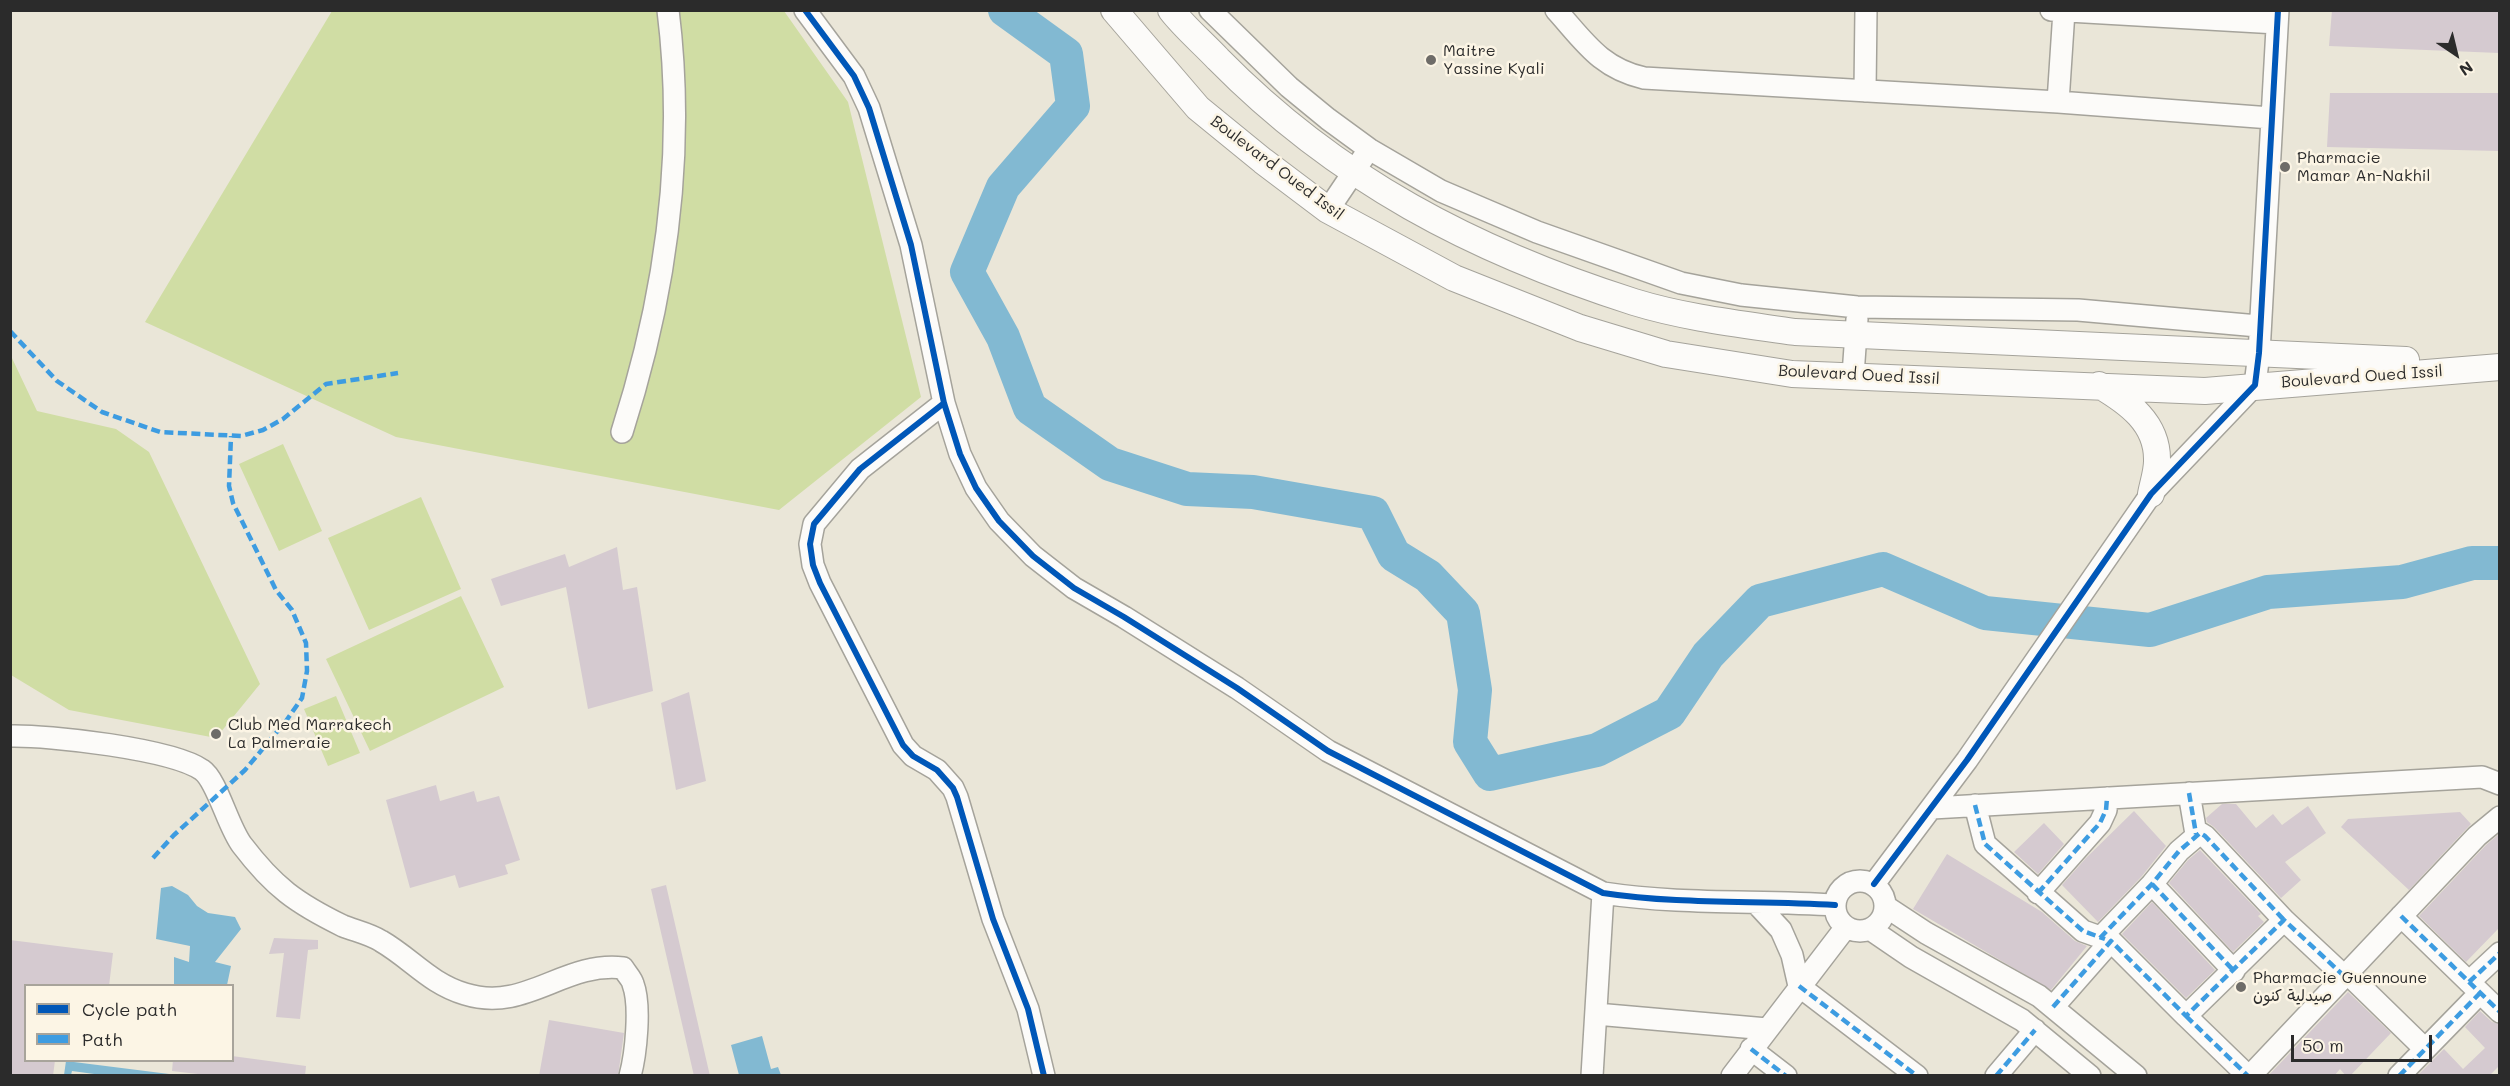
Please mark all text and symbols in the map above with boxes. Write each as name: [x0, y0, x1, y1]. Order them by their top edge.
north arrow: [2426, 24, 2486, 84]
place label: Maitre Yassine Kyali: [1443, 41, 1545, 79]
marker: Maitre Yassine Kyali: [1424, 53, 1438, 67]
text: N: [2456, 57, 2478, 81]
street label: Boulevard Oued Issil: [1207, 112, 1347, 224]
place label: Pharmacie Mamar An-Nakhil: [2297, 148, 2430, 186]
marker: Pharmacie Mamar An-Nakhil: [2278, 160, 2292, 174]
street label: Boulevard Oued Issil: [1778, 361, 1940, 389]
street label: Boulevard Oued Issil: [2281, 362, 2443, 392]
place label: Club Med Marrakech La Palmeraie: [228, 715, 391, 753]
marker: Club Med Marrakech La Palmeraie: [209, 727, 223, 741]
place label: Pharmacie Guennoune صيدلية كنون: [2253, 968, 2427, 1006]
marker: Pharmacie Guennoune صيدلية كنون: [2234, 980, 2248, 994]
legend: [24, 984, 234, 1062]
text: Cycle path: [82, 997, 177, 1021]
scale bar: [2294, 1023, 2435, 1061]
text: Path: [82, 1027, 122, 1051]
text: 50 m: [2302, 1033, 2344, 1057]

